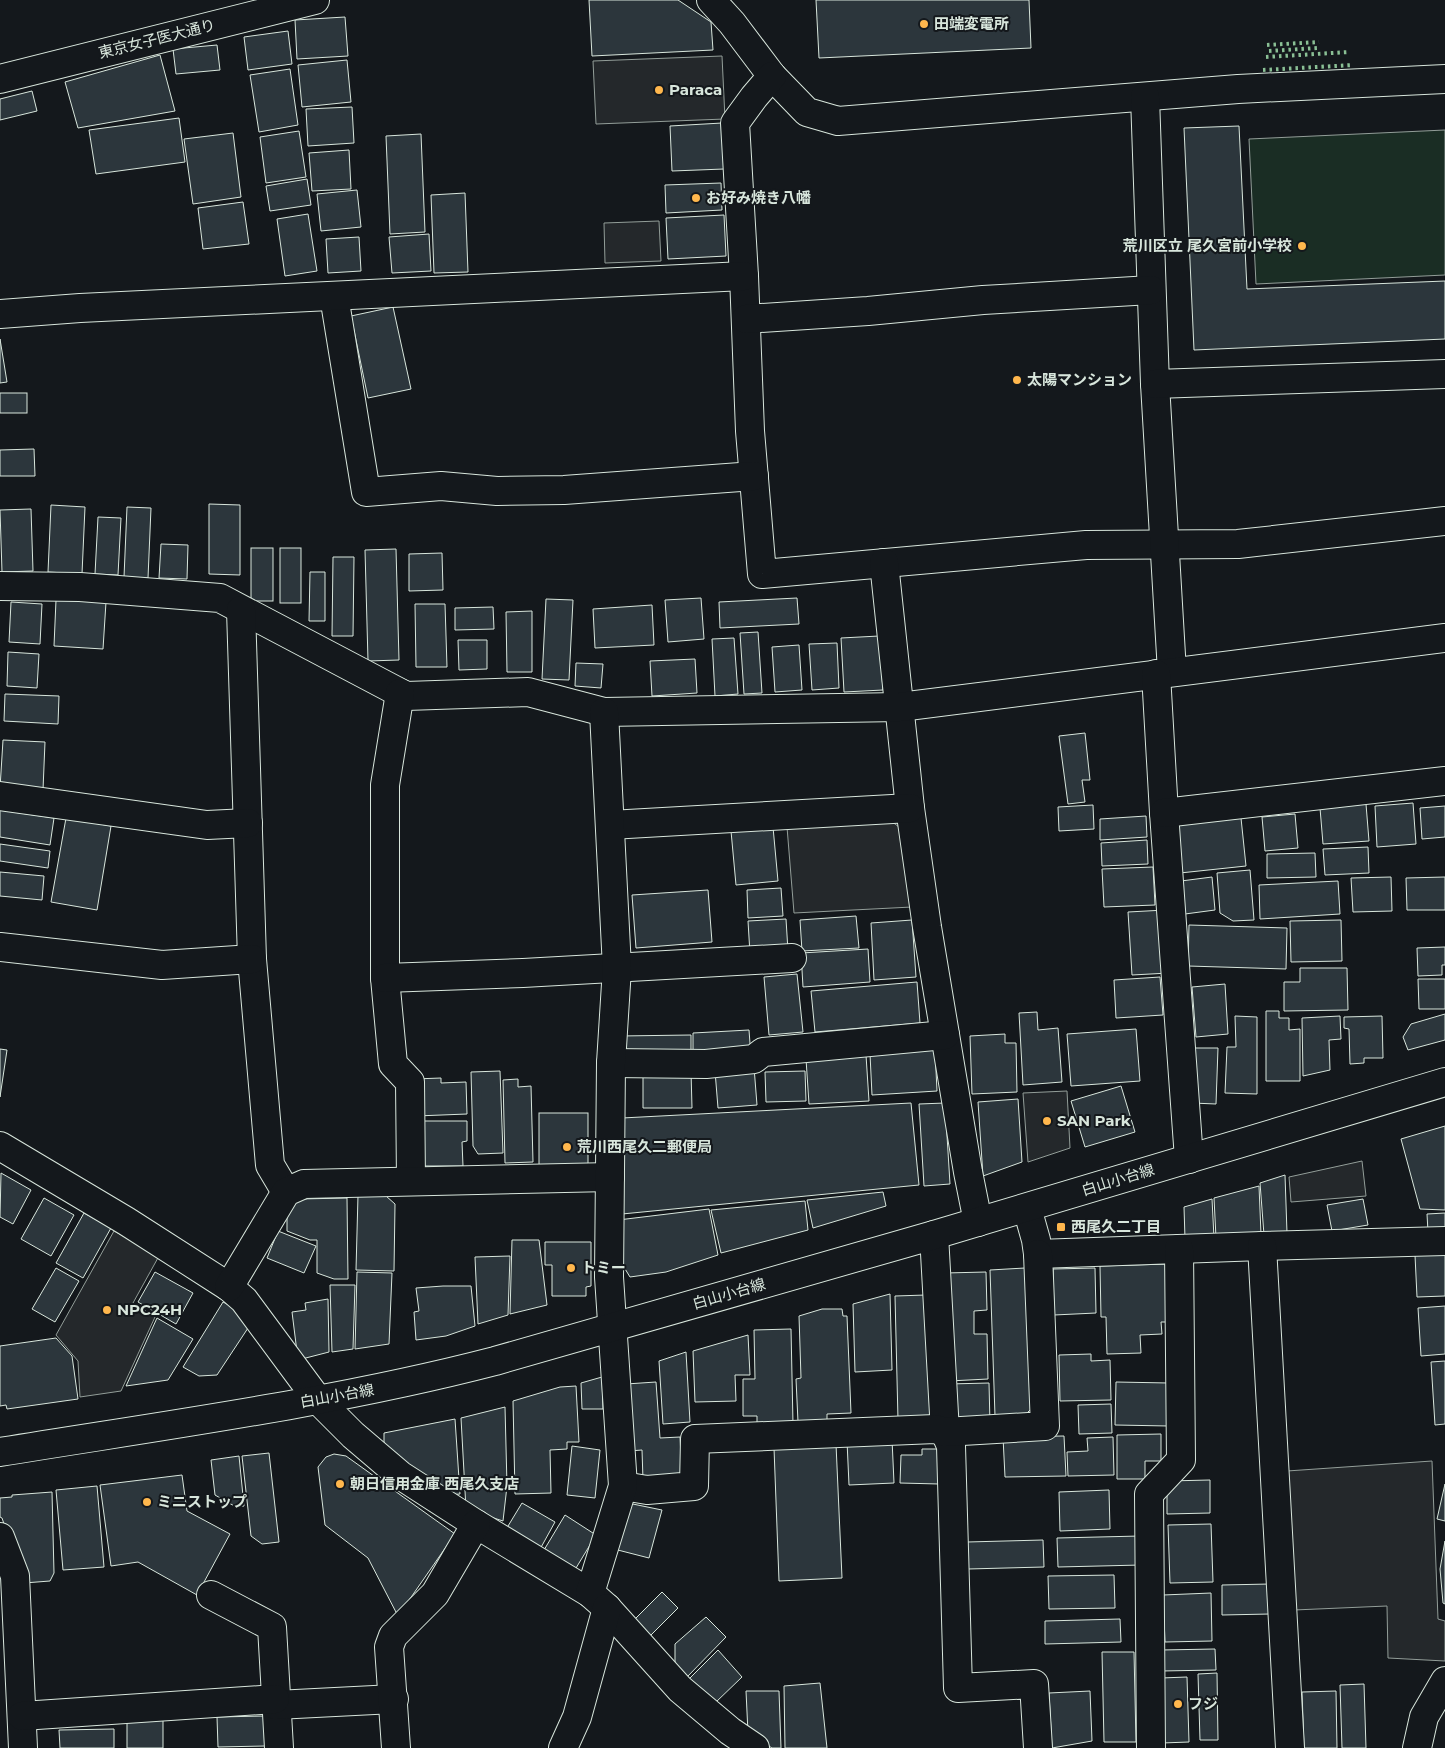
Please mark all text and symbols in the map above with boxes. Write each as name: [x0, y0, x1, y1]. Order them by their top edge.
place label: 田端変電所: [934, 14, 1009, 33]
street label: 東京女子医大通り: [96, 15, 217, 62]
marker: 田端変電所: [918, 18, 930, 30]
place label: Paraca: [669, 80, 722, 99]
marker: Paraca: [653, 84, 665, 96]
place label: お好み焼き八幡: [706, 188, 811, 207]
marker: お好み焼き八幡: [690, 192, 702, 204]
place label: 荒川区立 尾久宮前小学校: [1123, 236, 1292, 255]
marker: 荒川区立 尾久宮前小学校: [1296, 240, 1308, 252]
place label: 太陽マンション: [1027, 370, 1132, 389]
marker: 太陽マンション: [1011, 374, 1023, 386]
place label: SAN Park: [1057, 1111, 1131, 1130]
marker: SAN Park: [1041, 1115, 1053, 1127]
place label: 荒川西尾久二郵便局: [577, 1137, 712, 1156]
marker: 荒川西尾久二郵便局: [561, 1141, 573, 1153]
street label: 白山小台線: [1079, 1159, 1157, 1200]
place label: 西尾久二丁目: [1071, 1217, 1161, 1236]
marker: 西尾久二丁目: [1055, 1221, 1067, 1233]
place label: トミー: [581, 1258, 626, 1277]
marker: トミー: [565, 1262, 577, 1274]
street label: 白山小台線: [690, 1274, 768, 1313]
place label: NPC24H: [117, 1300, 182, 1319]
marker: NPC24H: [101, 1304, 113, 1316]
street label: 白山小台線: [298, 1380, 376, 1411]
place label: 朝日信用金庫 西尾久支店: [350, 1474, 519, 1493]
marker: 朝日信用金庫 西尾久支店: [334, 1478, 346, 1490]
place label: ミニストップ: [157, 1492, 247, 1511]
marker: ミニストップ: [141, 1496, 153, 1508]
place label: フジ: [1188, 1694, 1218, 1713]
marker: フジ: [1172, 1698, 1184, 1710]

